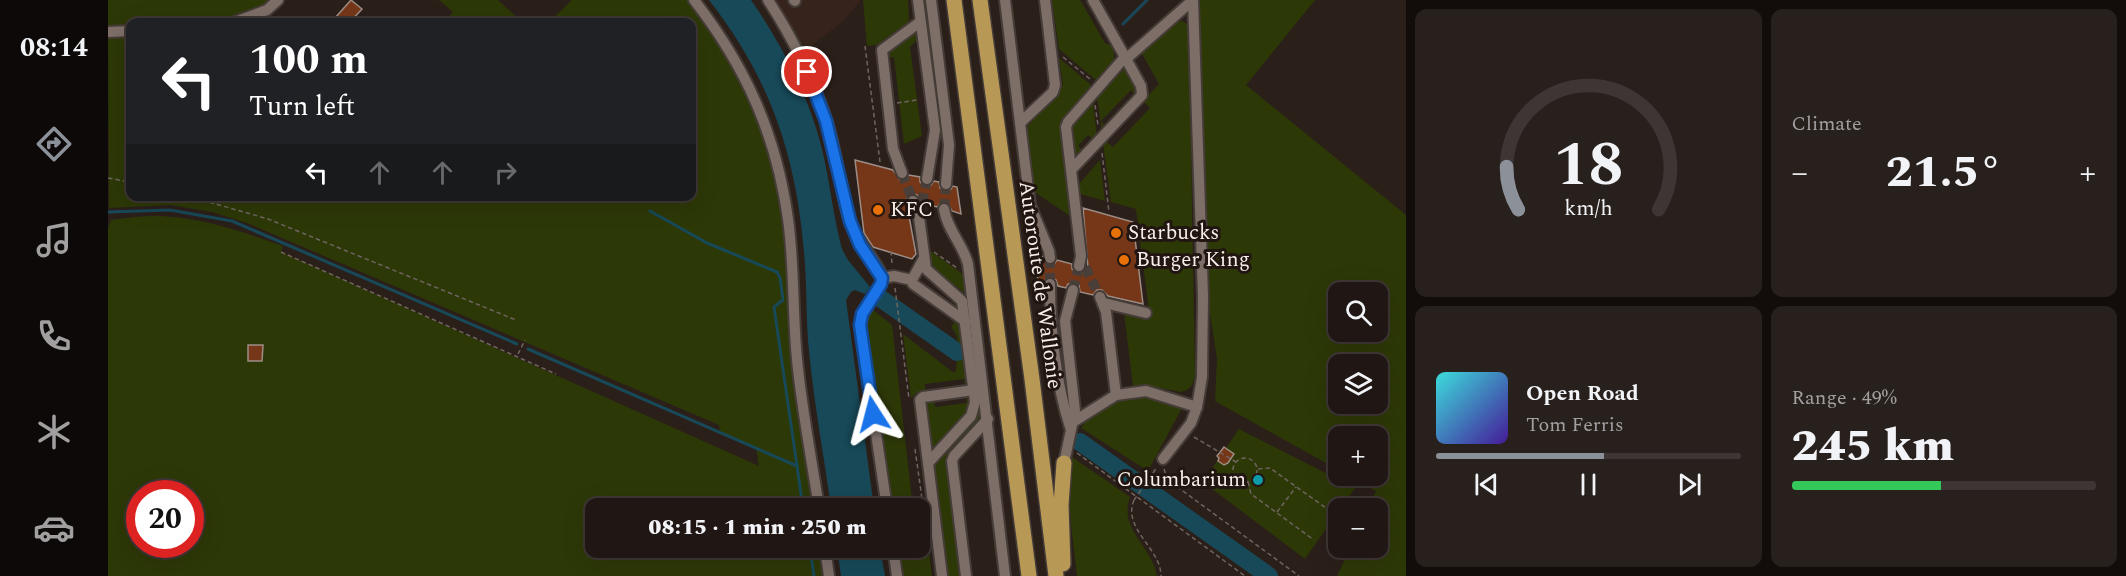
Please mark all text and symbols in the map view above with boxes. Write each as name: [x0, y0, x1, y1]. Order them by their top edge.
text: 08:14: [20, 27, 88, 69]
text: 100 m: [249, 29, 368, 92]
icon: left: [150, 42, 228, 120]
pin: [781, 46, 832, 97]
icon: arrive: [790, 55, 823, 88]
text: Turn left: [249, 86, 355, 128]
text: Climate: [1792, 109, 1862, 139]
text: 18: [1553, 118, 1623, 213]
icon: directions: [33, 123, 75, 165]
text: 21.5°: [1886, 138, 2002, 207]
text: −: [1792, 148, 1808, 198]
text: +: [2079, 148, 2096, 198]
icon: left: [300, 156, 333, 189]
icon: ahead: [363, 156, 396, 189]
icon: ahead: [426, 156, 459, 189]
icon: right: [489, 156, 522, 189]
street label: Autoroute de Wallonie: [1010, 179, 1070, 391]
text: km/h: [1564, 192, 1612, 225]
place label: KFC: [890, 194, 933, 226]
marker: KFC: [871, 203, 885, 217]
place label: Starbucks: [1128, 217, 1219, 249]
icon: music: [33, 219, 75, 261]
marker: Starbucks: [1109, 226, 1123, 240]
place label: Burger King: [1136, 244, 1250, 276]
marker: Burger King: [1117, 253, 1131, 267]
map controls: [1328, 282, 1388, 558]
button: search: [1328, 282, 1388, 342]
icon: phone: [33, 315, 75, 357]
button: layers: [1328, 354, 1388, 414]
text: Open Road: [1526, 377, 1639, 410]
position arrow: [841, 382, 905, 446]
text: Range · 49%: [1792, 383, 1897, 413]
text: Tom Ferris: [1526, 410, 1624, 440]
icon: climate: [33, 411, 75, 453]
text: 245 km: [1792, 412, 1954, 481]
button: +: [1328, 426, 1388, 486]
place label: Columbarium: [1117, 464, 1246, 496]
icon: previous: [1470, 468, 1503, 501]
icon: pause: [1572, 468, 1605, 501]
icon: next: [1673, 468, 1706, 501]
marker: Columbarium: [1251, 473, 1265, 487]
speed limit sign: 20: [126, 480, 204, 558]
button: −: [1328, 498, 1388, 558]
icon: car: [33, 507, 75, 549]
text: 08:15 · 1 min · 250 m: [648, 511, 867, 544]

